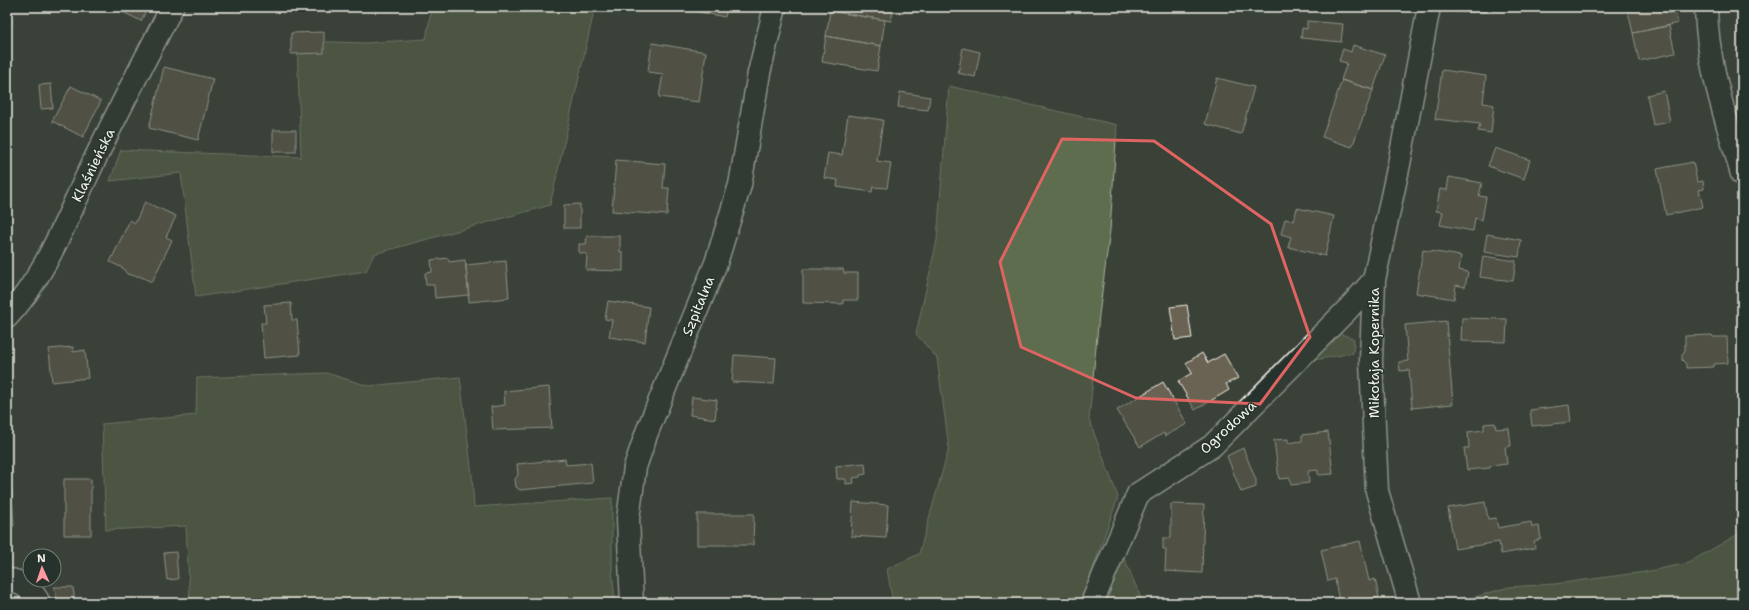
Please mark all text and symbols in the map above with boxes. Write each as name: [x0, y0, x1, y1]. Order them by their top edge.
street label: Klaśnieńska: [67, 125, 119, 205]
street label: Szpitalna: [678, 273, 718, 339]
street label: Mikołaja Kopernika: [1365, 287, 1383, 418]
street label: Ogrodowa: [1196, 396, 1260, 458]
north arrow: [22, 548, 62, 588]
text: N: [37, 551, 47, 566]

